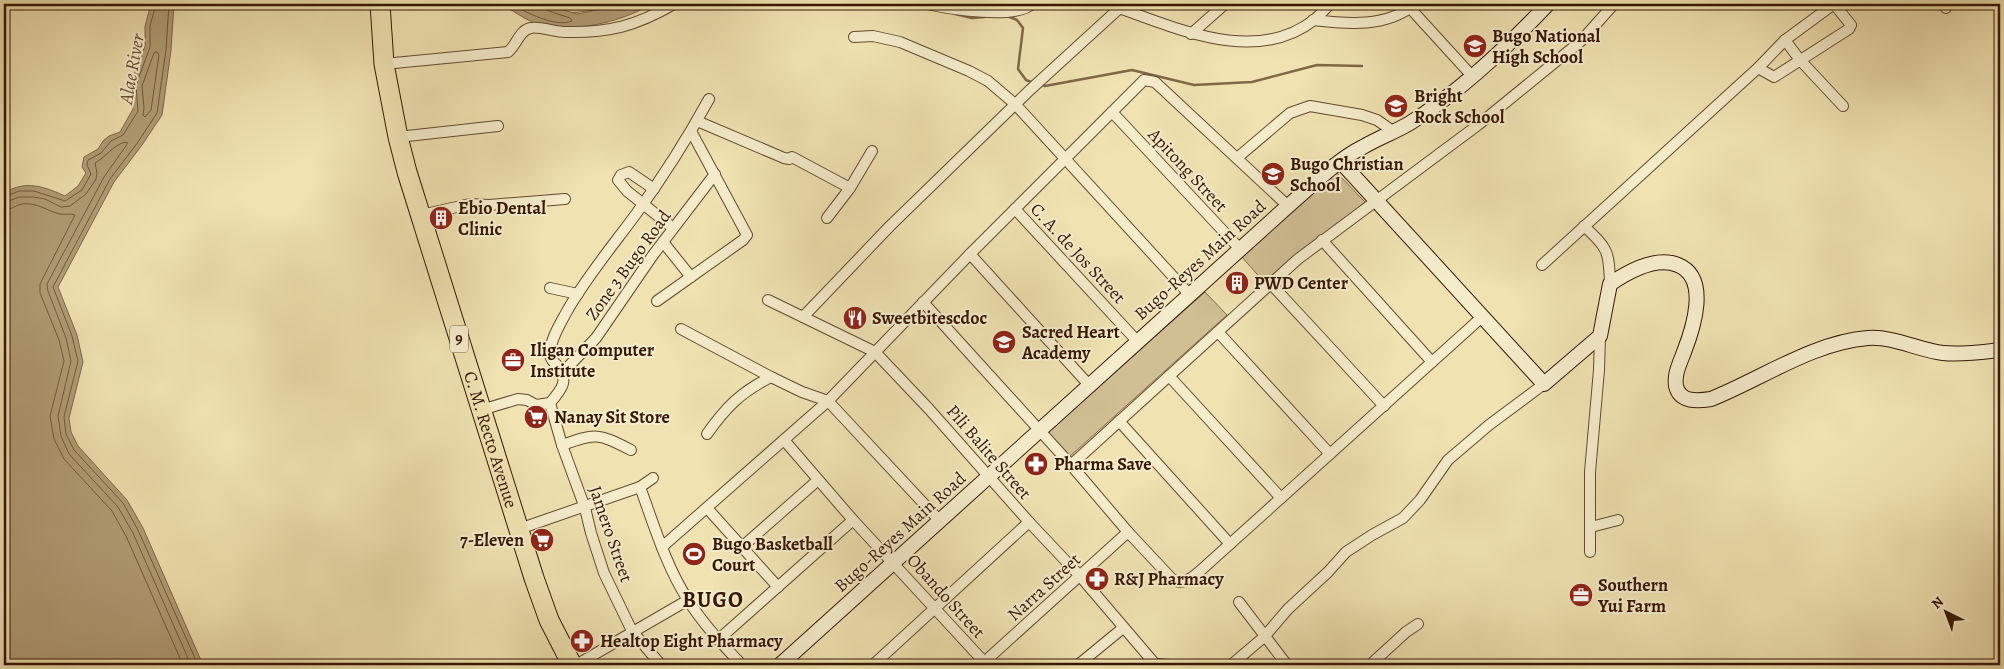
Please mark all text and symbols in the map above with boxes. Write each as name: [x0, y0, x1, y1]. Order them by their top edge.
place label: Bugo National High School: [1492, 24, 1600, 69]
water label: Alae River: [113, 31, 151, 107]
school or university icon: Bugo National High School: [1462, 33, 1488, 59]
place label: Bright Rock School: [1414, 84, 1505, 129]
school or university icon: Bright Rock School: [1383, 93, 1409, 119]
street label: Apitong Street: [1142, 122, 1233, 217]
place label: Bugo Christian School: [1290, 152, 1404, 197]
school or university icon: Bugo Christian School: [1260, 161, 1286, 187]
street label: Bugo-Reyes Main Road: [1129, 194, 1271, 326]
place label: Ebio Dental Clinic: [458, 196, 546, 241]
street label: C. A. de Jos Street: [1025, 197, 1131, 309]
building icon: Ebio Dental Clinic: [428, 205, 454, 231]
street label: Zone 3 Bugo Road: [580, 205, 676, 325]
building icon: PWD Center: [1224, 270, 1250, 296]
place label: PWD Center: [1254, 271, 1349, 295]
restaurant icon: Sweetbitescdoc: [842, 305, 868, 331]
place label: Sweetbitescdoc: [872, 306, 988, 330]
place label: Sacred Heart Academy: [1021, 320, 1120, 365]
road number: 9: [450, 326, 468, 352]
school or university icon: Sacred Heart Academy: [991, 329, 1017, 355]
place label: Iligan Computer Institute: [530, 338, 655, 383]
office icon: Iligan Computer Institute: [500, 347, 526, 373]
street label: C. M. Recto Avenue: [458, 368, 523, 511]
street label: Pili Balite Street: [941, 399, 1037, 505]
supermarket icon: Nanay Sit Store: [523, 404, 549, 430]
place label: Nanay Sit Store: [554, 405, 670, 429]
pharmacy icon: Pharma Save: [1023, 451, 1049, 477]
place label: Pharma Save: [1054, 452, 1151, 476]
street label: Bugo-Reyes Main Road: [829, 466, 971, 598]
street label: Jamero Street: [583, 483, 639, 585]
supermarket icon: 7-Eleven: [529, 527, 555, 553]
place label: 7-Eleven: [460, 528, 524, 552]
place label: Bugo Basketball Court: [712, 532, 833, 577]
sports icon: Bugo Basketball Court: [681, 541, 707, 567]
street label: Obando Street: [902, 548, 991, 644]
street label: Narra Street: [1002, 548, 1086, 626]
pharmacy icon: R&J Pharmacy: [1084, 566, 1110, 592]
place label: R&J Pharmacy: [1114, 567, 1224, 591]
place label: Southern Yui Farm: [1597, 573, 1668, 618]
office icon: Southern Yui Farm: [1568, 582, 1594, 608]
district label: BUGO: [682, 585, 744, 615]
north arrow: [1922, 586, 1972, 636]
text: N: [1927, 592, 1948, 613]
pharmacy icon: Healtop Eight Pharmacy: [569, 628, 595, 654]
place label: Healtop Eight Pharmacy: [600, 629, 783, 653]

